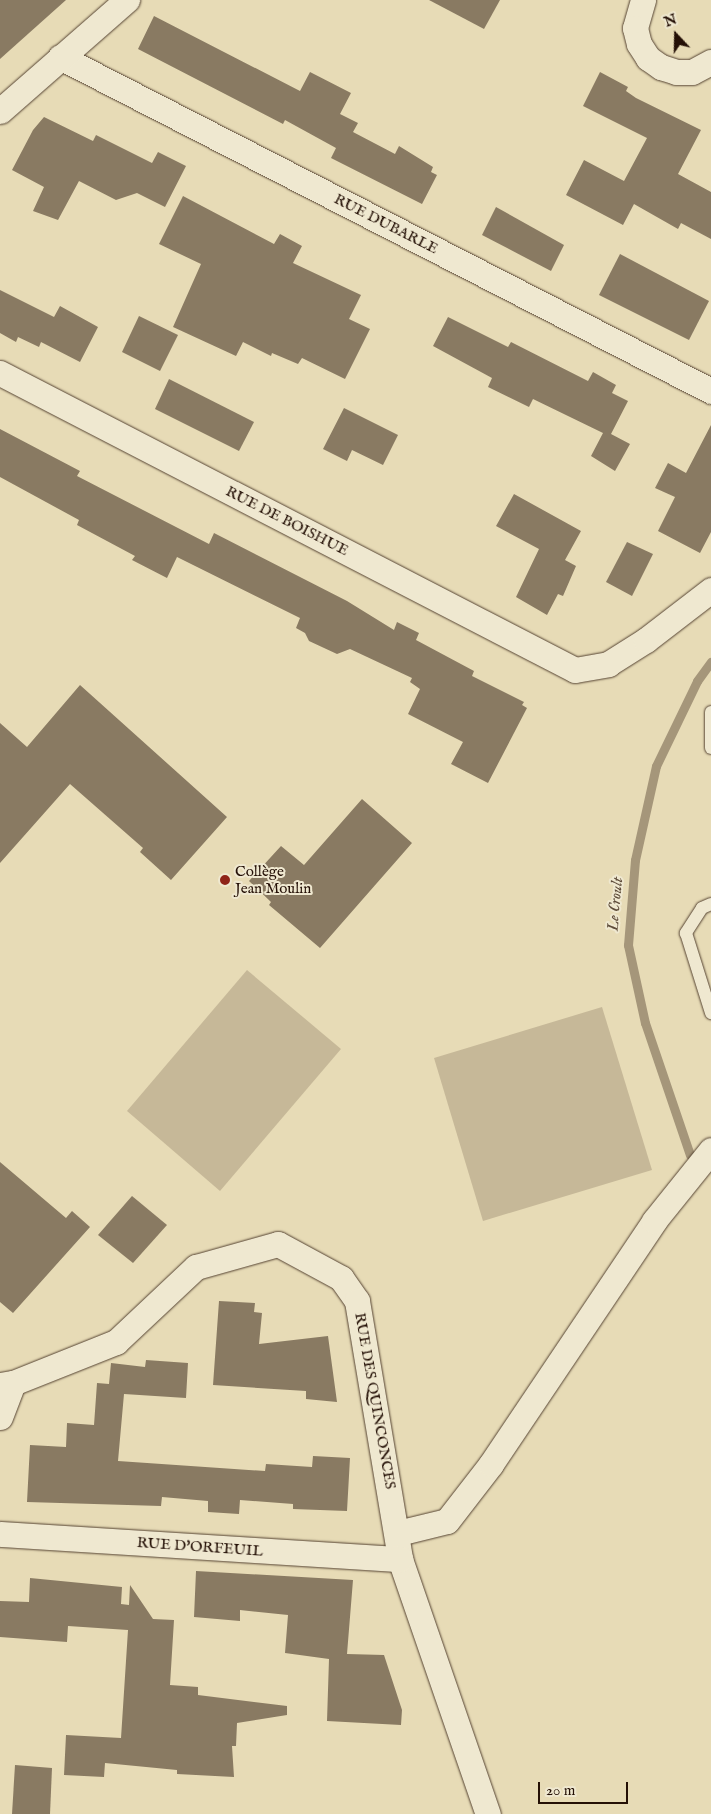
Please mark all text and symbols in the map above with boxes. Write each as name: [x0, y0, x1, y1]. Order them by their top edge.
north arrow: [651, 10, 701, 60]
text: N: [662, 10, 680, 32]
street label: RUE DUBARLE: [331, 190, 441, 258]
street label: RUE DE BOISHUE: [223, 482, 351, 560]
place label: Collège Jean Moulin: [235, 862, 311, 897]
marker: Collège Jean Moulin: [219, 874, 231, 886]
water label: Le Croult: [604, 876, 628, 932]
street label: RUE DES QUINCONCES: [351, 1311, 399, 1491]
street label: RUE D'ORFEUIL: [136, 1534, 264, 1560]
scale bar: [541, 1772, 631, 1804]
text: 20 m: [546, 1781, 575, 1800]

